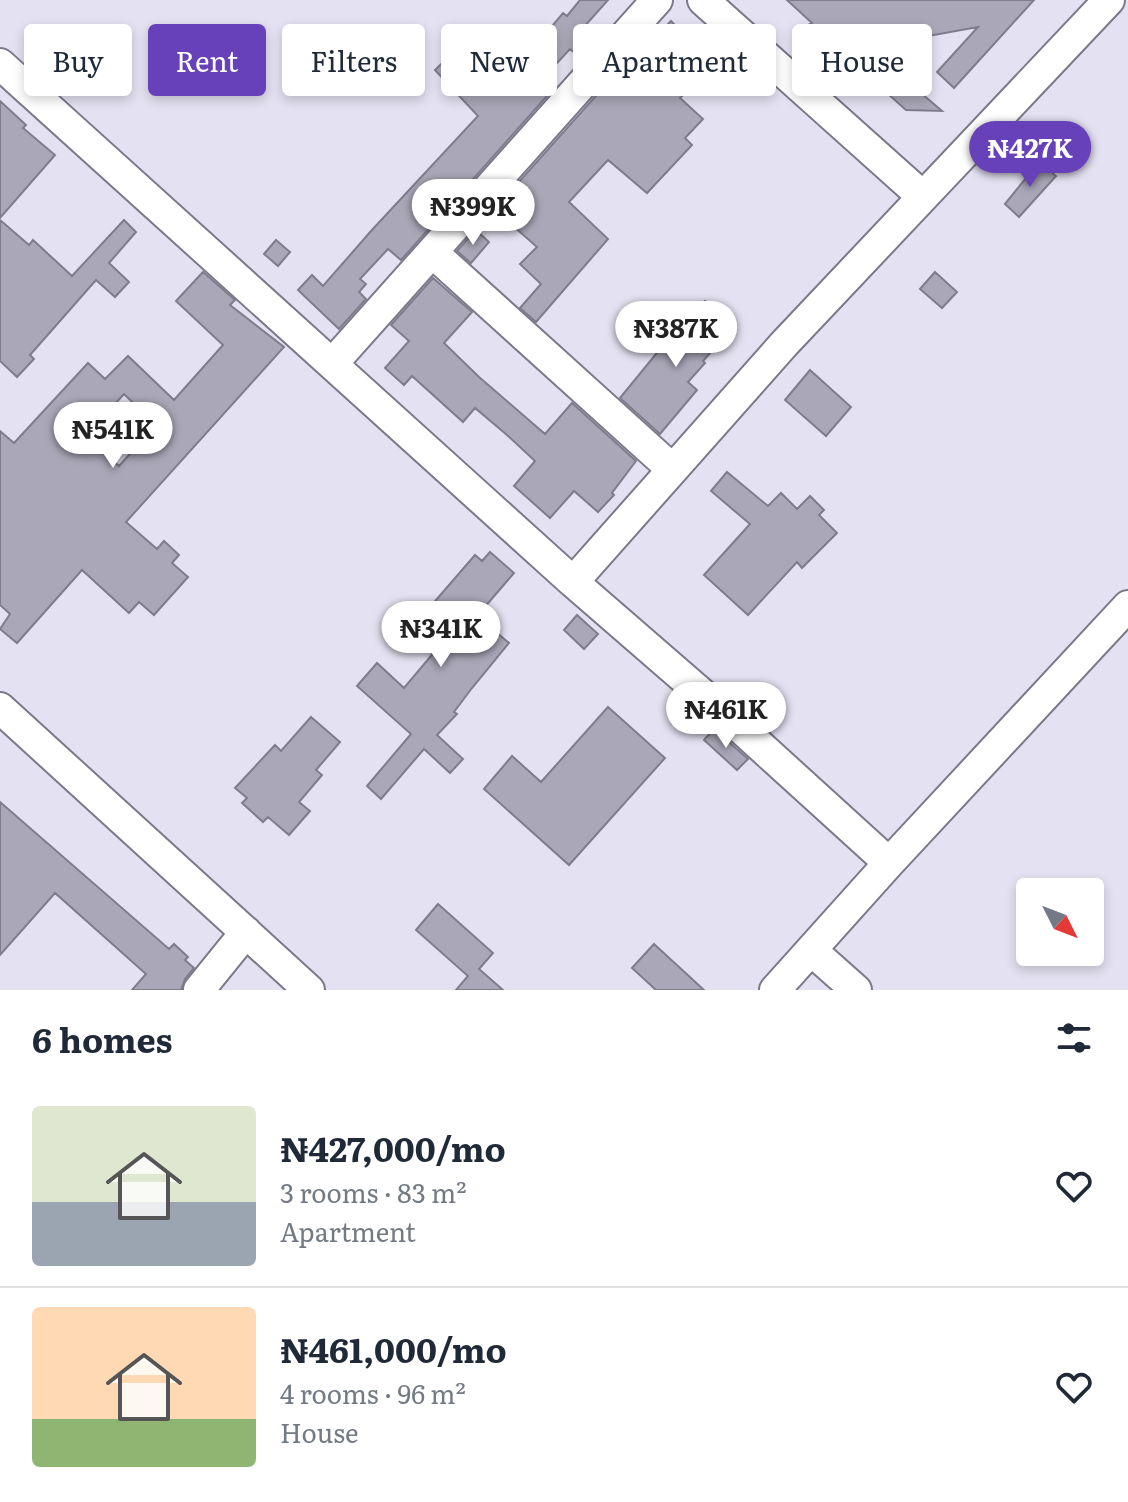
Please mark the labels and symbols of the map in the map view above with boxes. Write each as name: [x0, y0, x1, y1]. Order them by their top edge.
pin: ₦427K: [974, 121, 1086, 189]
pin: ₦399K: [417, 179, 529, 247]
pin: ₦387K: [620, 301, 732, 369]
pin: ₦541K: [57, 402, 169, 470]
pin: ₦341K: [385, 601, 497, 669]
pin: ₦461K: [670, 682, 782, 750]
north arrow: [1016, 878, 1104, 966]

